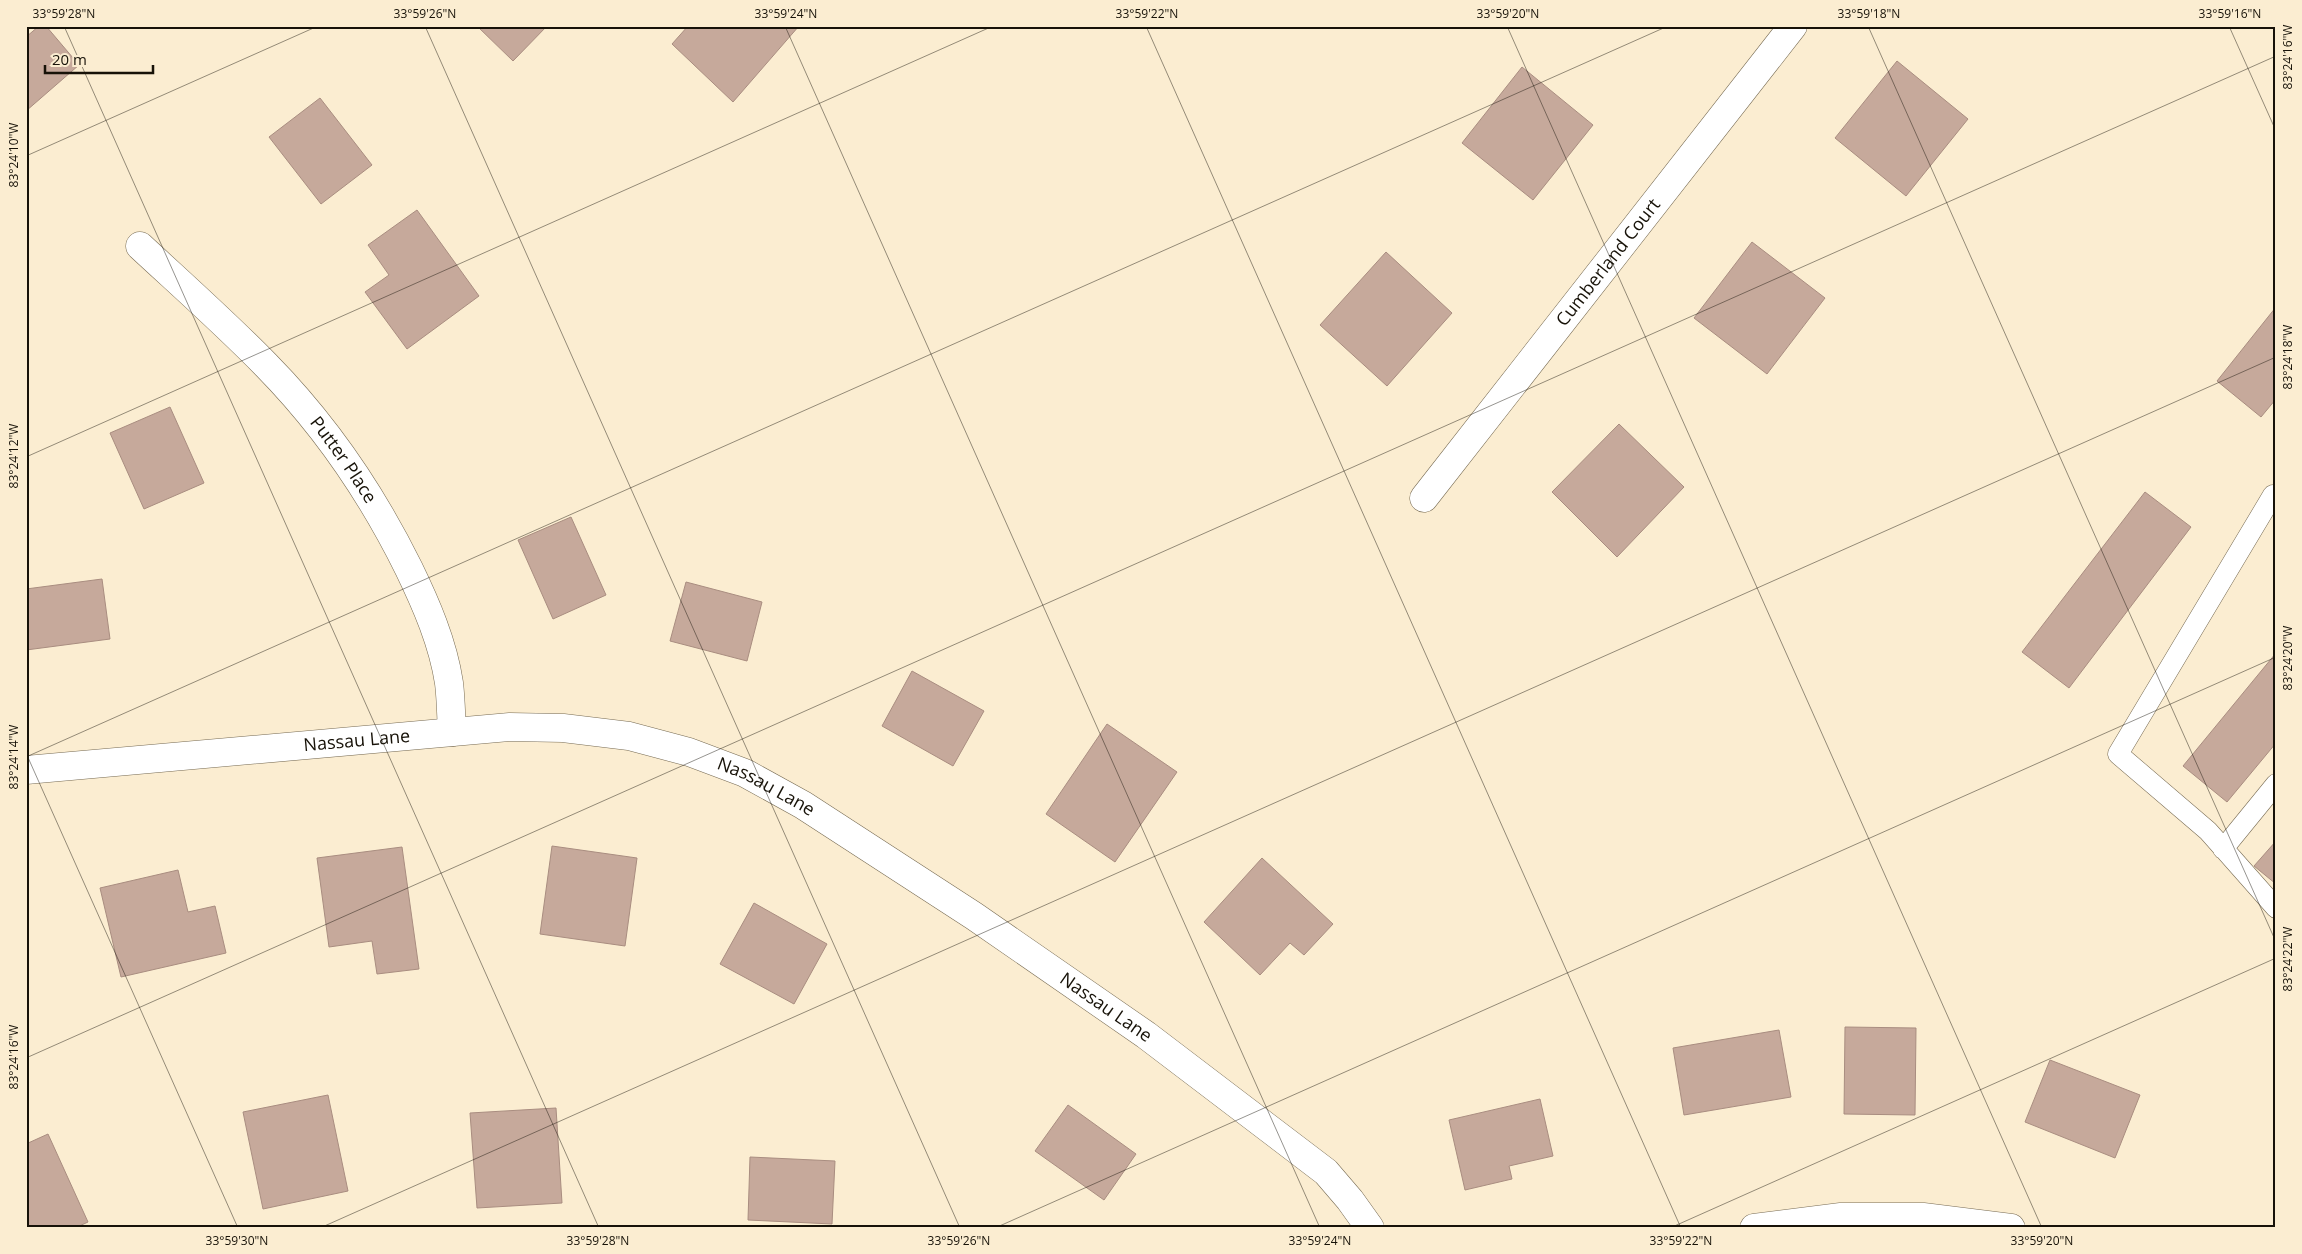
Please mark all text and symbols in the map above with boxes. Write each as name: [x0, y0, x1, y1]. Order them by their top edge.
text: 33°59'28"N: [33, 5, 95, 22]
text: 33°59'26"N: [394, 5, 456, 22]
text: 33°59'24"N: [755, 5, 817, 22]
text: 33°59'22"N: [1116, 5, 1178, 22]
text: 33°59'20"N: [1477, 5, 1539, 22]
text: 33°59'18"N: [1838, 5, 1900, 22]
text: 33°59'16"N: [2199, 5, 2261, 22]
text: 83°24'16"W: [2279, 25, 2296, 89]
scale bar: [45, 42, 152, 74]
text: 20 m: [52, 49, 87, 69]
text: 83°24'10"W: [5, 123, 22, 187]
street label: Cumberland Court: [1550, 193, 1665, 331]
text: 83°24'18"W: [2279, 325, 2296, 389]
street label: Putter Place: [305, 411, 383, 507]
text: 83°24'12"W: [5, 424, 22, 488]
text: 83°24'20"W: [2279, 626, 2296, 690]
street label: Nassau Lane: [302, 723, 411, 756]
text: 83°24'14"W: [5, 725, 22, 789]
street label: Nassau Lane: [714, 751, 820, 821]
text: 83°24'22"W: [2279, 927, 2296, 991]
street label: Nassau Lane: [1056, 966, 1157, 1047]
text: 83°24'16"W: [5, 1025, 22, 1089]
text: 33°59'30"N: [206, 1232, 268, 1249]
text: 33°59'28"N: [567, 1232, 629, 1249]
text: 33°59'26"N: [928, 1232, 990, 1249]
text: 33°59'24"N: [1289, 1232, 1351, 1249]
text: 33°59'22"N: [1650, 1232, 1712, 1249]
text: 33°59'20"N: [2011, 1232, 2073, 1249]

